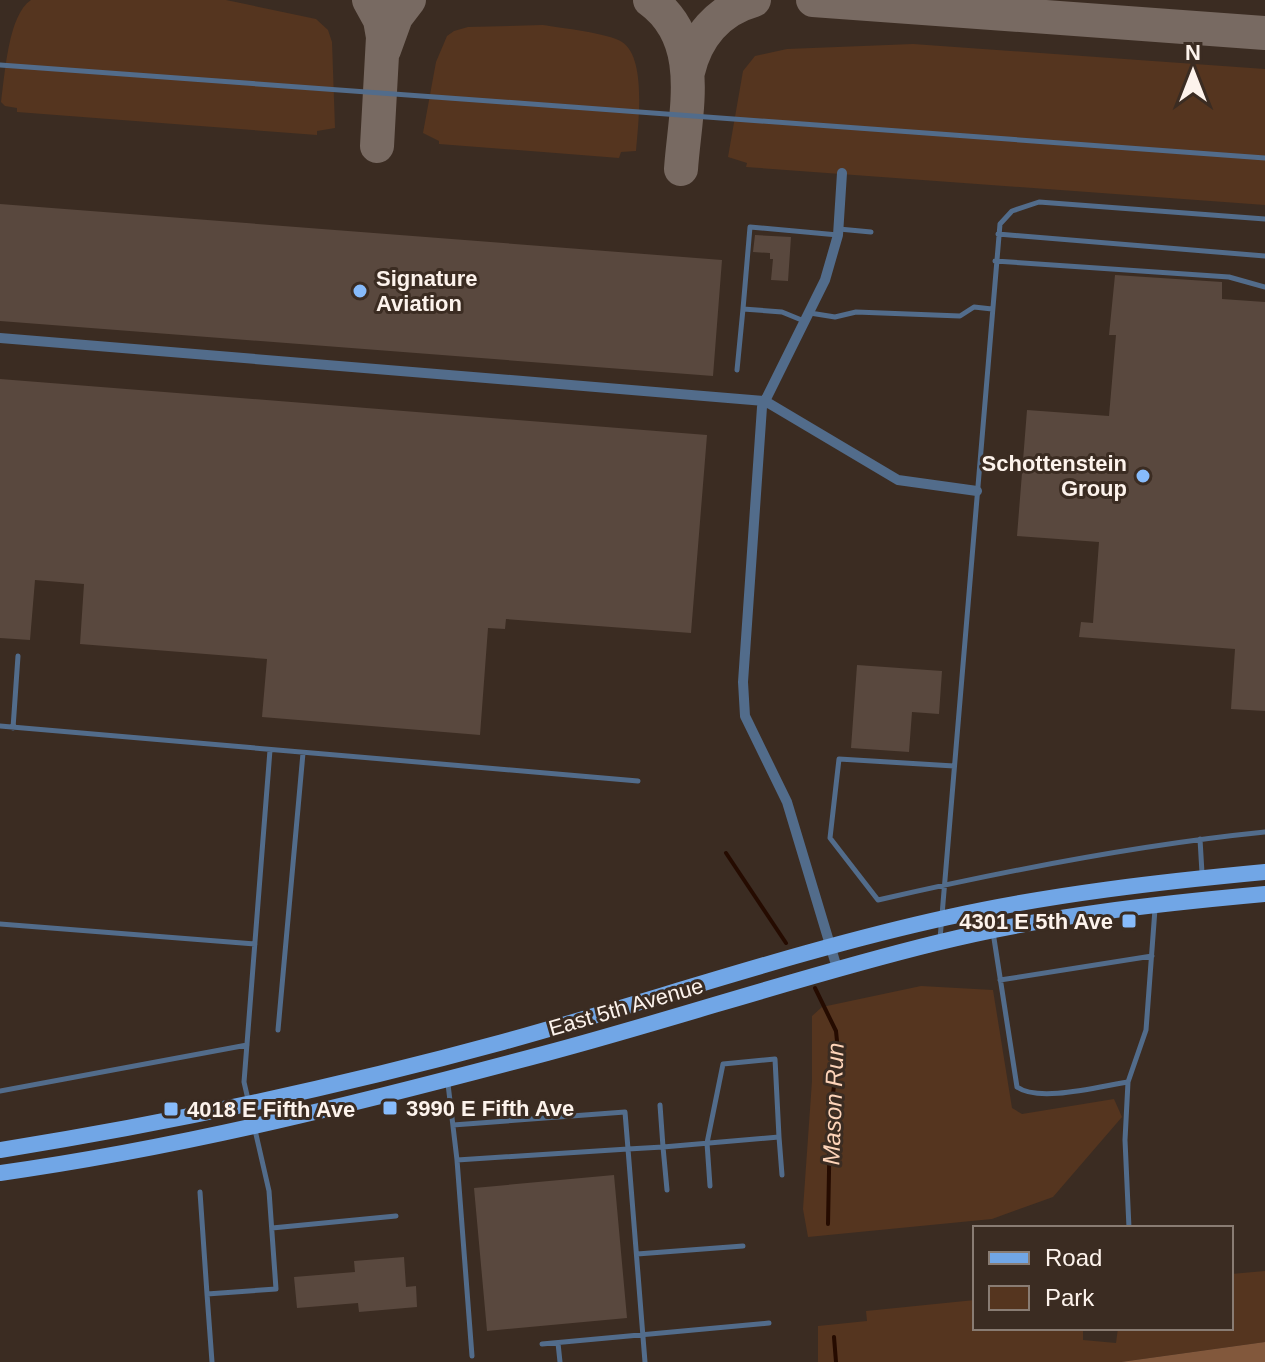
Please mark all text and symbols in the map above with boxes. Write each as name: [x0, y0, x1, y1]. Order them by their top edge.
north arrow: [1153, 32, 1233, 112]
text: N: [1185, 40, 1201, 65]
place label: Signature Aviation: [376, 266, 477, 316]
marker: Signature Aviation: [351, 282, 369, 300]
place label: Schottenstein Group: [982, 451, 1127, 501]
marker: Schottenstein Group: [1134, 467, 1152, 485]
place label: 4301 E 5th Ave: [959, 909, 1113, 934]
marker: 4301 E 5th Ave: [1120, 912, 1138, 930]
street label: East 5th Avenue: [546, 973, 706, 1041]
water label: Mason Run: [817, 1042, 849, 1166]
place label: 3990 E Fifth Ave: [406, 1096, 574, 1121]
place label: 4018 E Fifth Ave: [187, 1097, 355, 1122]
marker: 3990 E Fifth Ave: [381, 1099, 399, 1117]
marker: 4018 E Fifth Ave: [162, 1100, 180, 1118]
legend: [973, 1226, 1233, 1330]
text: Road: [1045, 1244, 1102, 1271]
text: Park: [1045, 1284, 1095, 1311]

